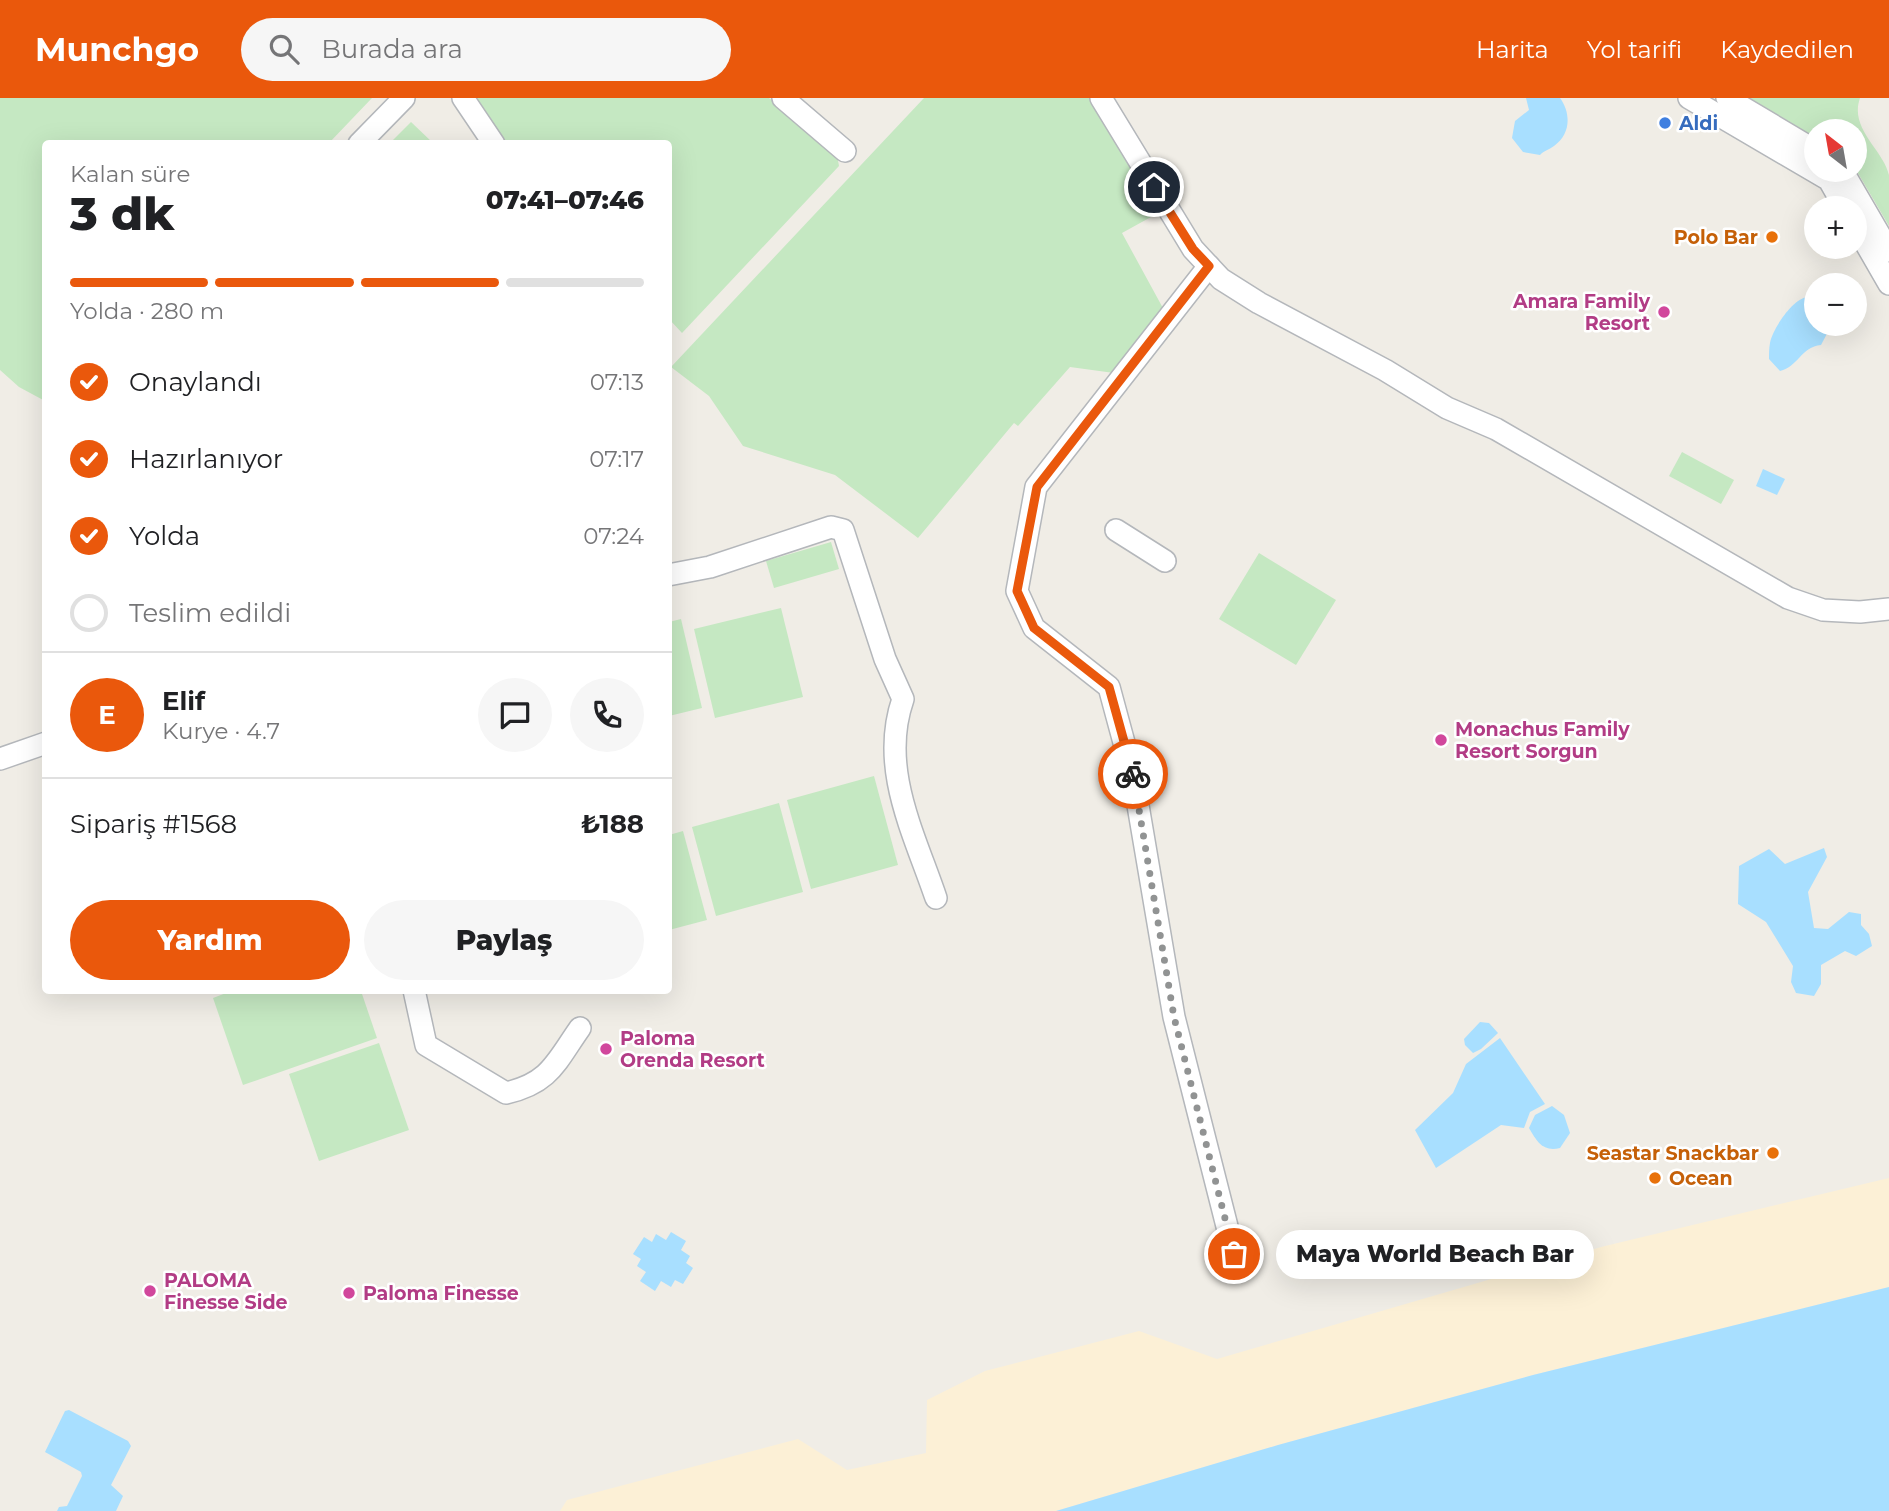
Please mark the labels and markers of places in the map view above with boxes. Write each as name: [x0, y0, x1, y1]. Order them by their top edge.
place label: Aldi: [1678, 112, 1718, 135]
marker: Aldi: [1657, 115, 1673, 131]
pin: [1124, 157, 1184, 217]
place label: Polo Bar: [1674, 226, 1758, 249]
marker: Polo Bar: [1764, 229, 1780, 245]
place label: Amara Family Resort: [1512, 290, 1651, 335]
marker: Amara Family Resort: [1656, 304, 1672, 320]
place label: Monachus Family Resort Sorgun: [1455, 718, 1630, 763]
marker: Monachus Family Resort Sorgun: [1433, 732, 1449, 748]
place label: Paloma Orenda Resort: [620, 1027, 765, 1072]
marker: Paloma Orenda Resort: [598, 1041, 614, 1057]
place label: Seastar Snackbar: [1587, 1142, 1759, 1165]
marker: Seastar Snackbar: [1765, 1145, 1781, 1161]
place label: Ocean: [1669, 1167, 1733, 1190]
marker: Ocean: [1647, 1170, 1663, 1186]
pin: [1204, 1224, 1264, 1284]
callout: Maya World Beach Bar: [1276, 1230, 1594, 1278]
place label: PALOMA Finesse Side: [164, 1269, 288, 1314]
place label: Paloma Finesse: [363, 1282, 519, 1305]
marker: PALOMA Finesse Side: [142, 1283, 158, 1299]
marker: Paloma Finesse: [341, 1285, 357, 1301]

